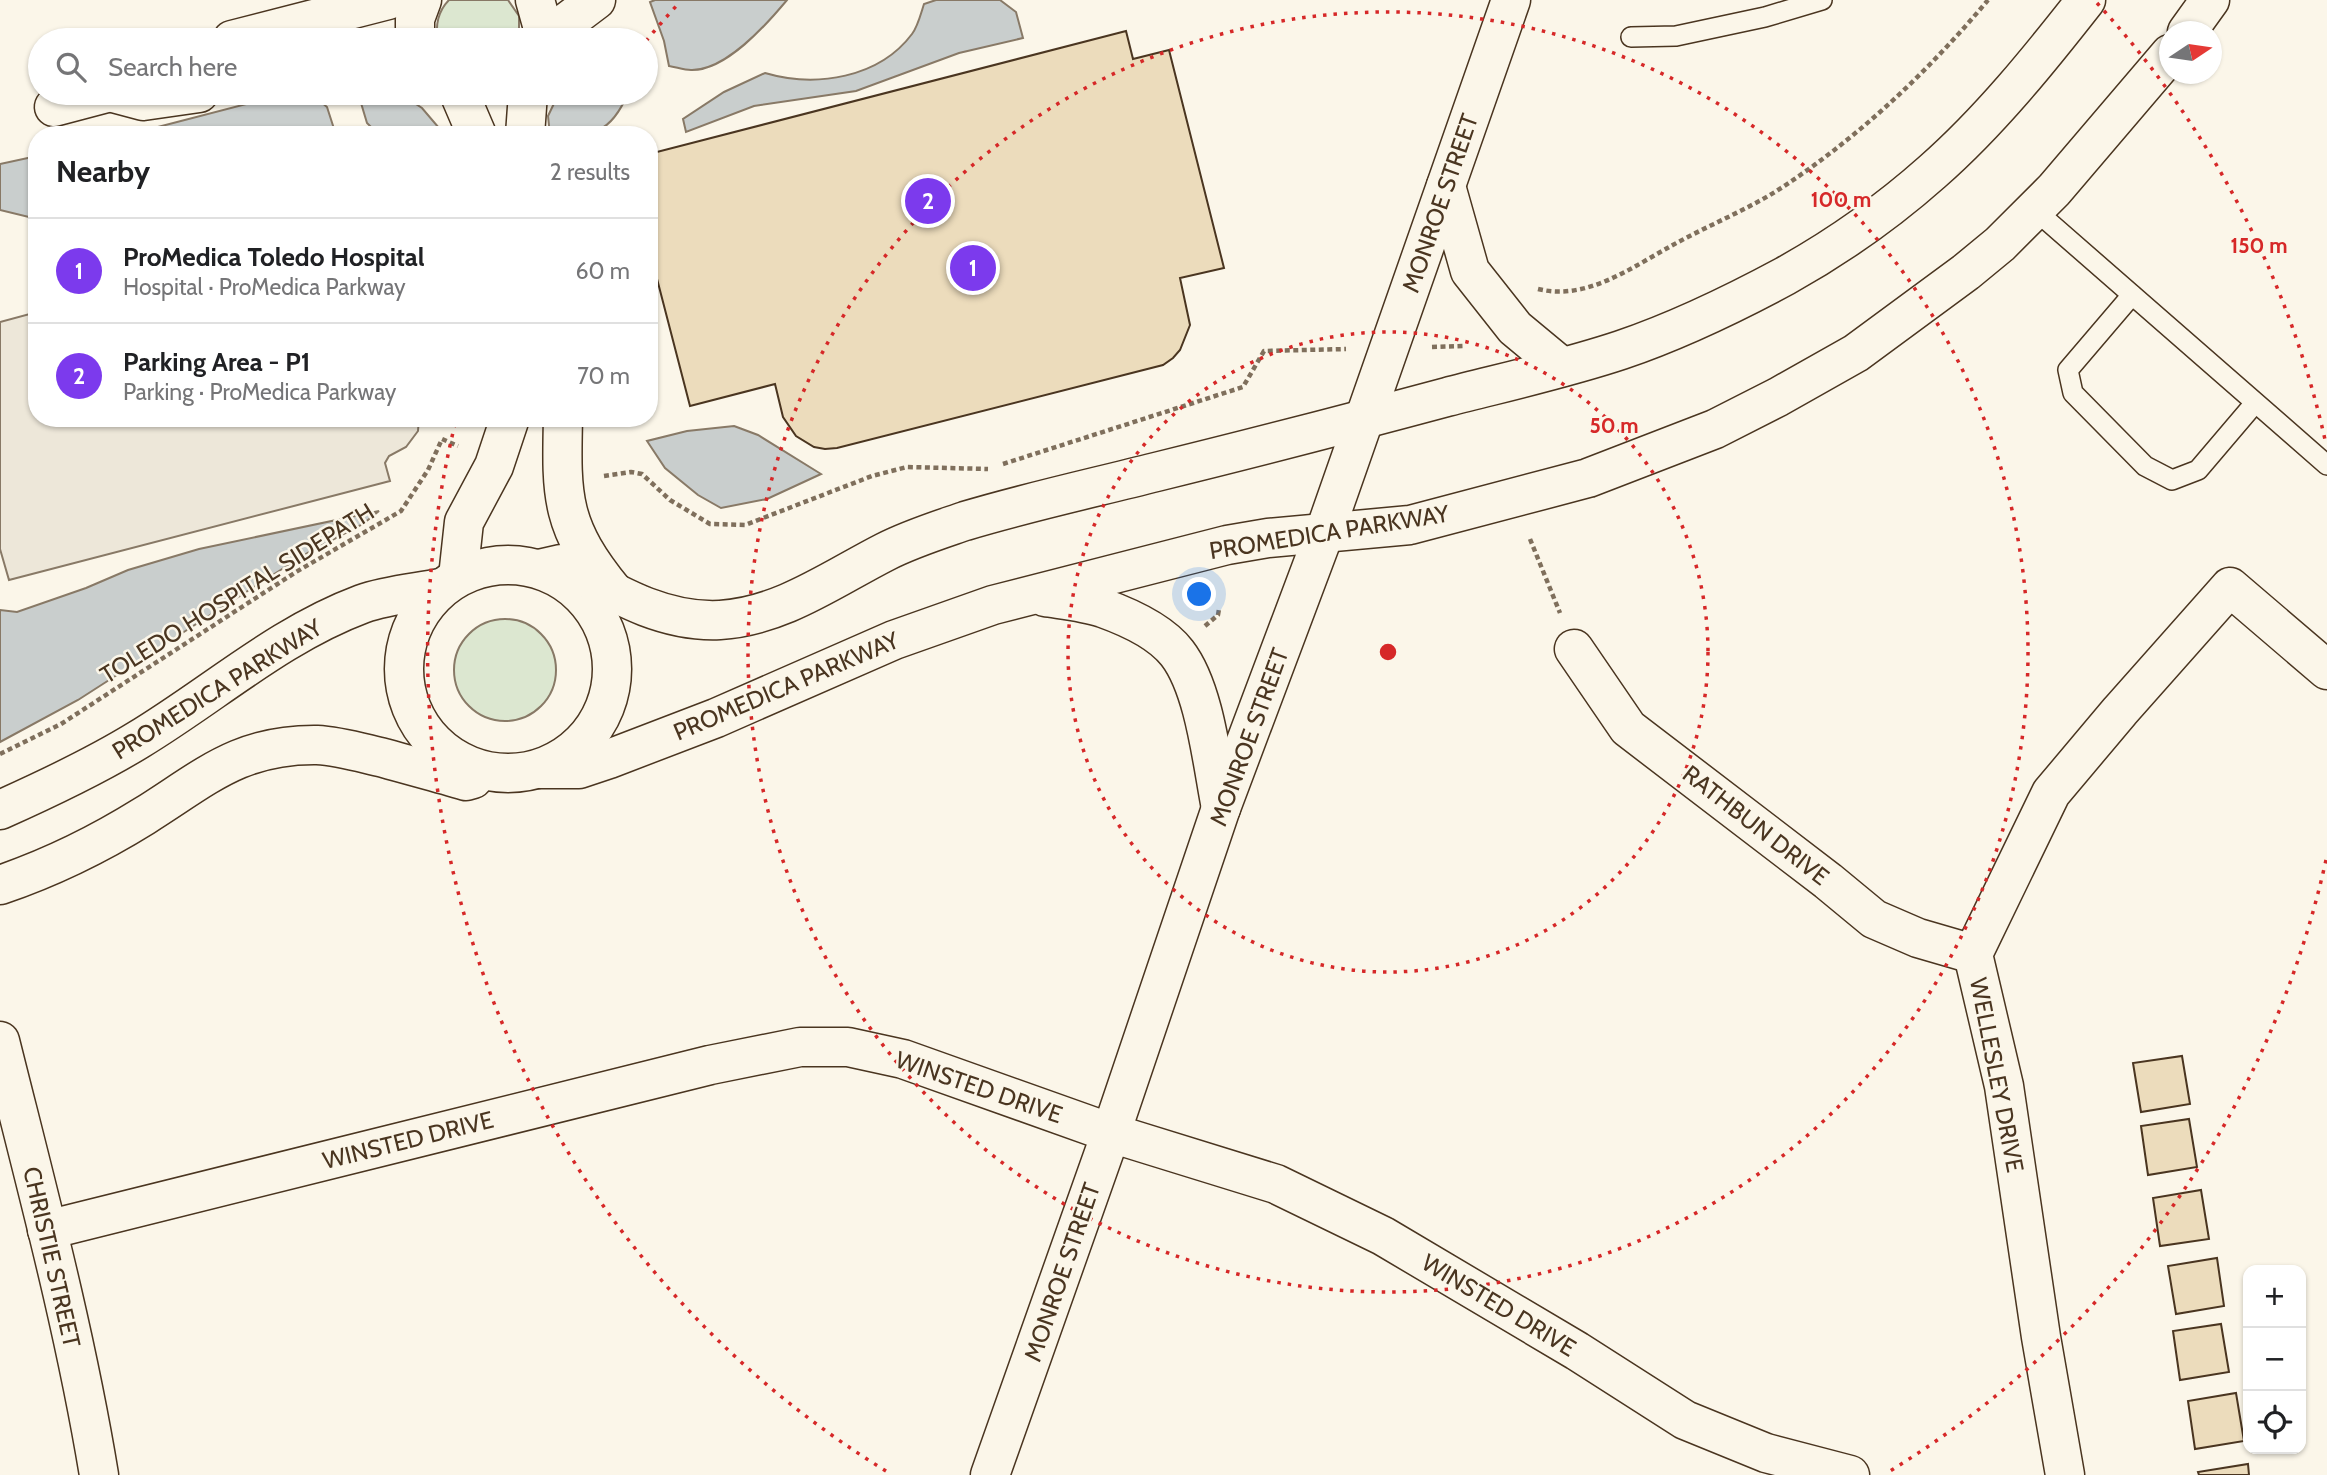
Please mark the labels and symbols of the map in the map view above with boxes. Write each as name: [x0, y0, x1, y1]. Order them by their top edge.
north arrow: [2159, 21, 2222, 84]
street label: MONROE STREET: [1396, 110, 1484, 296]
pin: 2: [905, 175, 951, 227]
text: 100 m: [1811, 187, 1871, 212]
text: 150 m: [2231, 233, 2287, 258]
pin: 1: [950, 242, 996, 294]
text: 50 m: [1589, 413, 1639, 438]
street label: TOLEDO HOSPITAL SIDEPATH: [95, 497, 379, 689]
street label: PROMEDICA PARKWAY: [1207, 499, 1451, 565]
your location: [1182, 577, 1216, 611]
street label: PROMEDICA PARKWAY: [107, 612, 328, 765]
street label: PROMEDICA PARKWAY: [669, 625, 903, 747]
centre of rings: [1376, 640, 1400, 664]
street label: MONROE STREET: [1203, 644, 1295, 830]
street label: RATHBUN DRIVE: [1677, 759, 1835, 891]
street label: WELLESLEY DRIVE: [1964, 975, 2030, 1175]
street label: WINSTED DRIVE: [892, 1045, 1066, 1129]
street label: WINSTED DRIVE: [320, 1105, 496, 1175]
street label: CHRISTIE STREET: [17, 1164, 87, 1350]
street label: MONROE STREET: [1018, 1179, 1106, 1365]
street label: WINSTED DRIVE: [1417, 1248, 1581, 1362]

